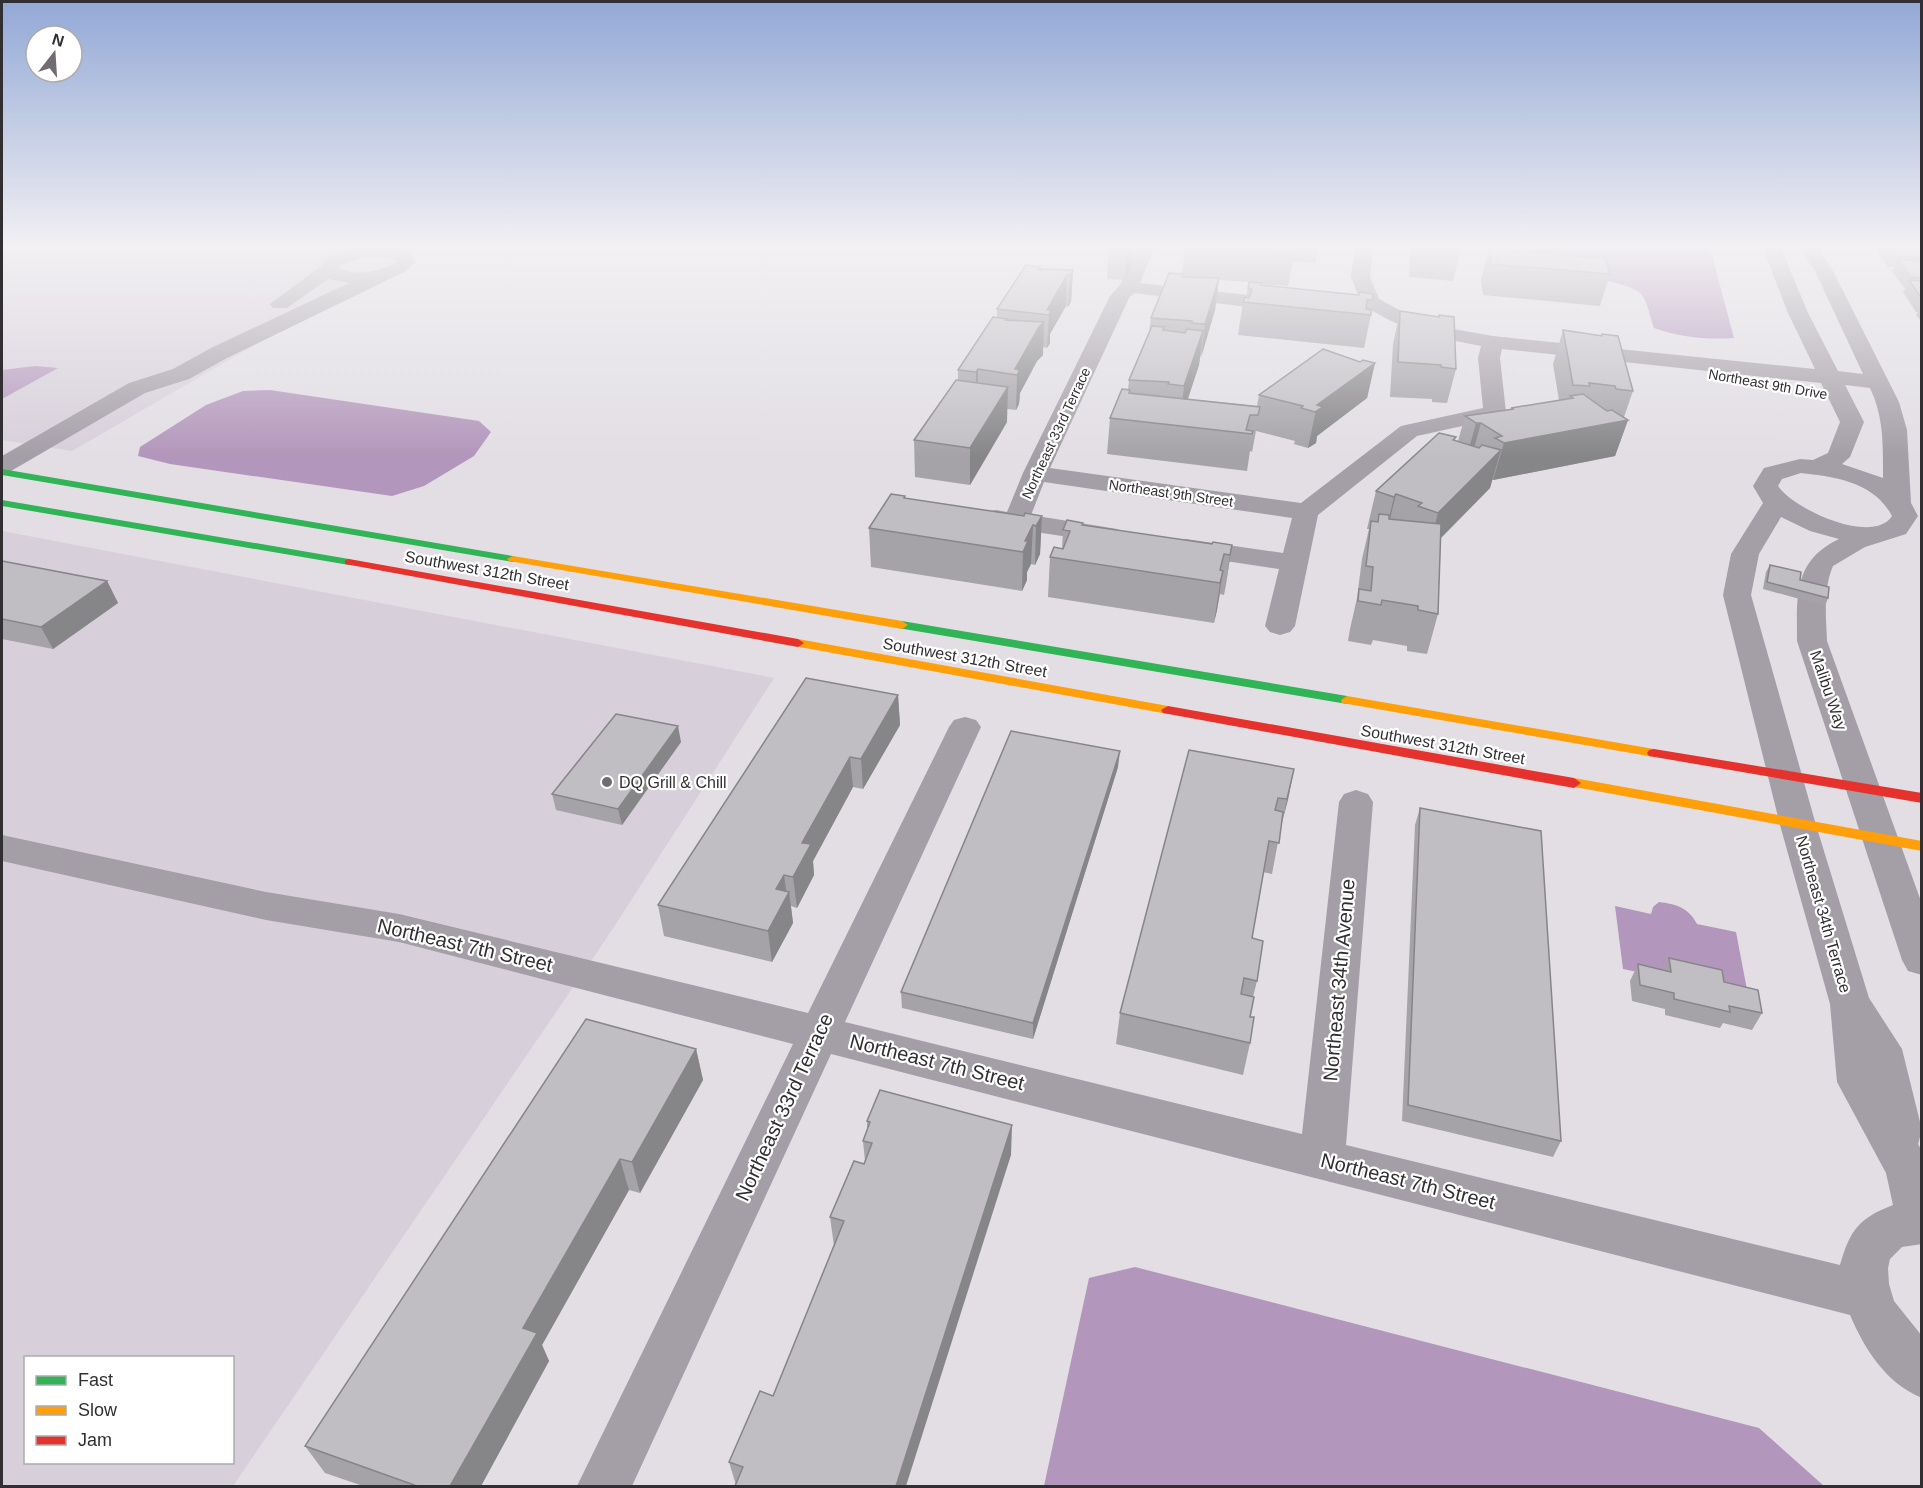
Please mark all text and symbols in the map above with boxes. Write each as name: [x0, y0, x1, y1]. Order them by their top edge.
north arrow: [24, 24, 84, 84]
text: N: [50, 30, 66, 50]
street label: Northeast 33rd Terrace: [1019, 365, 1094, 501]
street label: Northeast 9th Drive: [1707, 366, 1829, 402]
street label: Northeast 9th Street: [1108, 476, 1234, 510]
street label: Southwest 312th Street: [404, 548, 571, 593]
street label: Southwest 312th Street: [882, 635, 1049, 680]
street label: Malibu Way: [1807, 648, 1850, 732]
street label: Southwest 312th Street: [1360, 722, 1527, 767]
place label: DQ Grill & Chill: [619, 774, 727, 791]
marker: DQ Grill & Chill: [600, 775, 614, 789]
street label: Northeast 34th Terrace: [1793, 834, 1854, 995]
street label: Northeast 34th Avenue: [1319, 878, 1359, 1082]
street label: Northeast 7th Street: [375, 914, 555, 976]
street label: Northeast 33rd Terrace: [731, 1010, 837, 1204]
street label: Northeast 7th Street: [848, 1030, 1027, 1094]
street label: Northeast 7th Street: [1319, 1149, 1498, 1213]
legend: [24, 1356, 234, 1464]
text: Fast: [78, 1370, 113, 1390]
text: Slow: [78, 1400, 118, 1420]
text: Jam: [78, 1430, 112, 1450]

